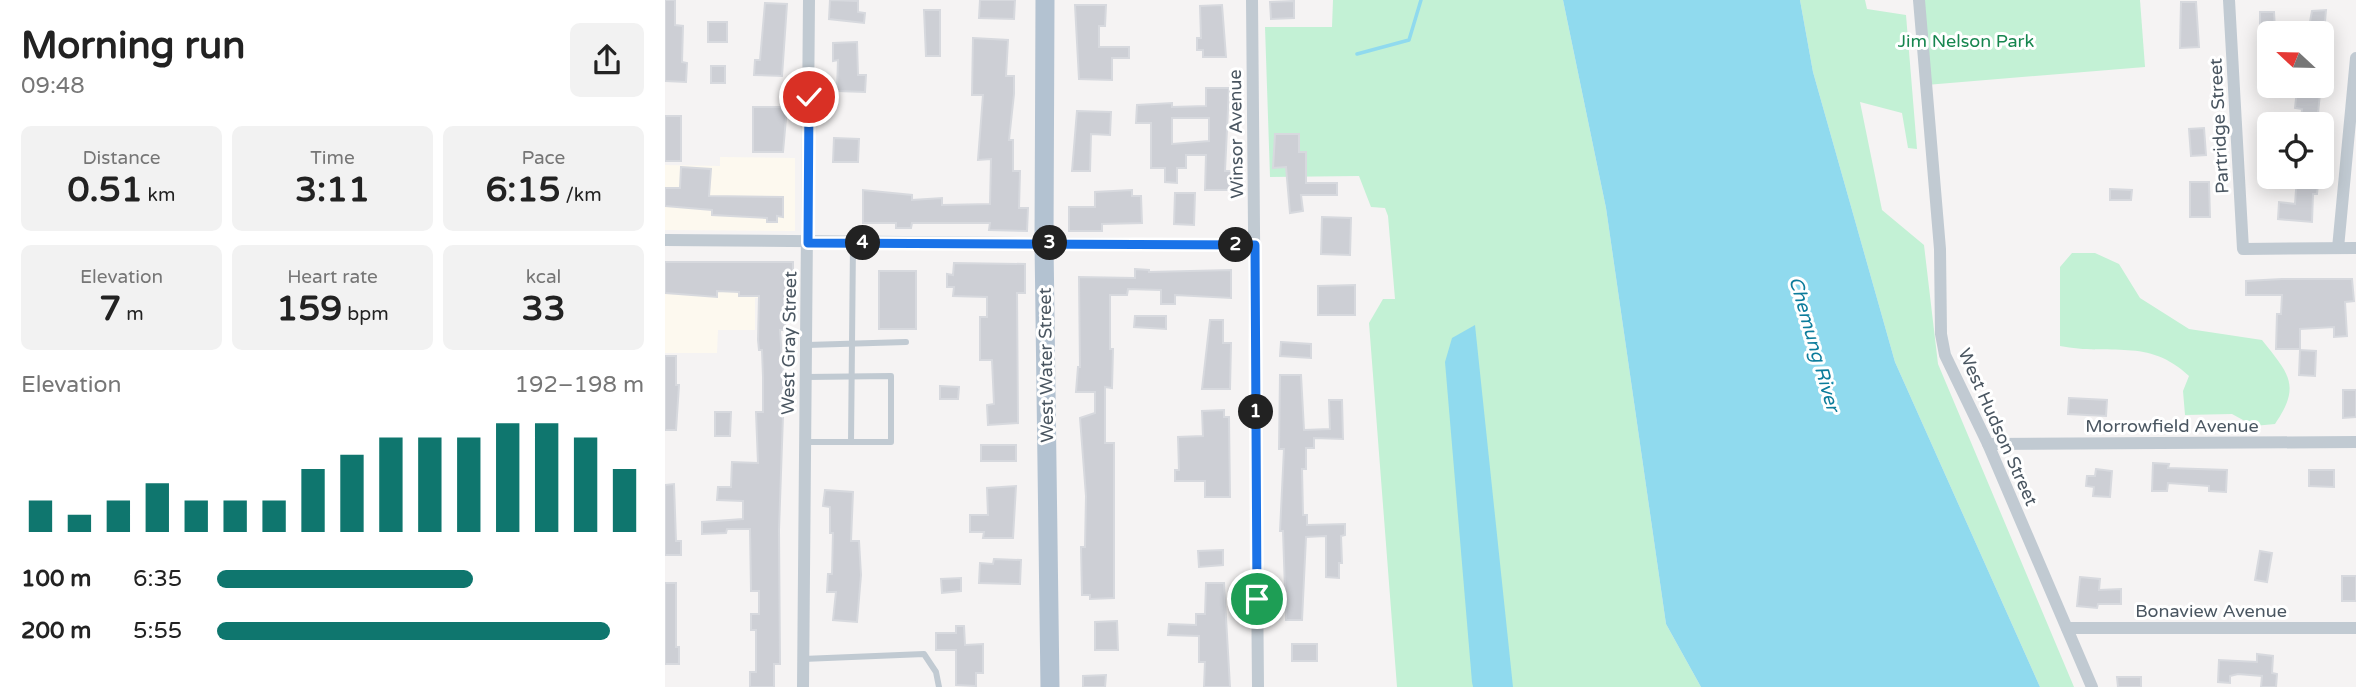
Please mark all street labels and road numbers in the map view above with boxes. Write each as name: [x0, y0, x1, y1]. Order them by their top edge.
street label: Partridge Street: [2204, 57, 2234, 194]
street label: Winsor Avenue: [1224, 69, 1248, 199]
street label: West Gray Street: [777, 271, 801, 415]
street label: West Water Street: [1034, 287, 1058, 443]
street label: West Hudson Street: [1953, 345, 2043, 509]
street label: Morrowfield Avenue: [2085, 415, 2259, 437]
street label: Bonaview Avenue: [2135, 600, 2287, 622]

